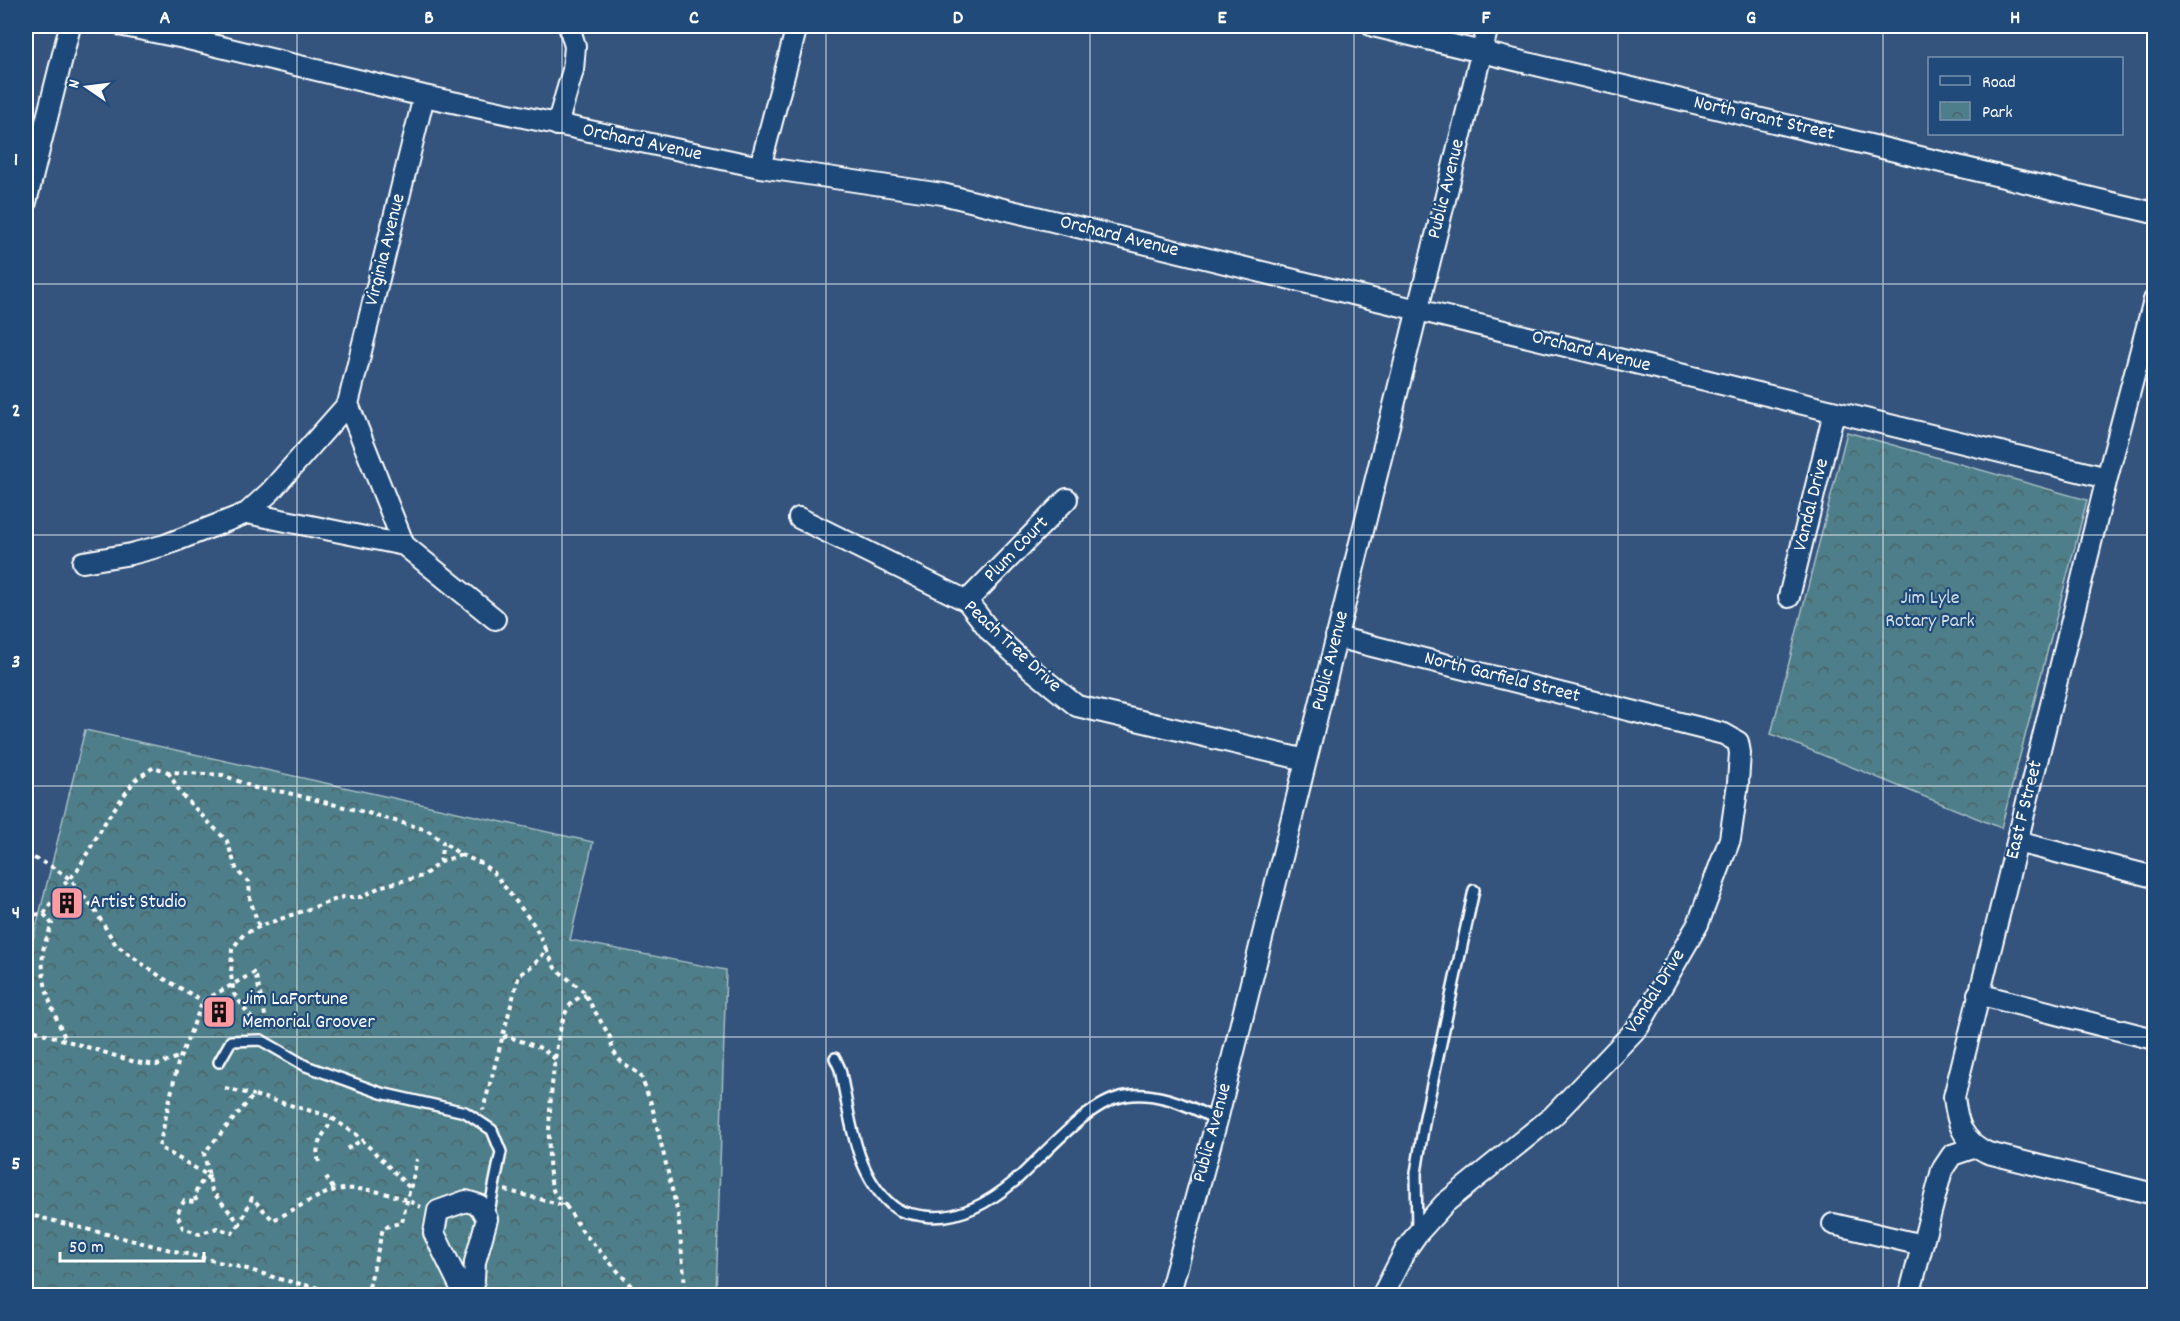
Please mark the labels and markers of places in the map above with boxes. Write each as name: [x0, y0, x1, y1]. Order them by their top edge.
building icon: Artist Studio: [49, 885, 85, 921]
place label: Artist Studio: [90, 889, 187, 917]
place label: Jim LaFortune Memorial Groover: [242, 986, 375, 1037]
building icon: Jim LaFortune Memorial Groover: [201, 994, 237, 1030]

